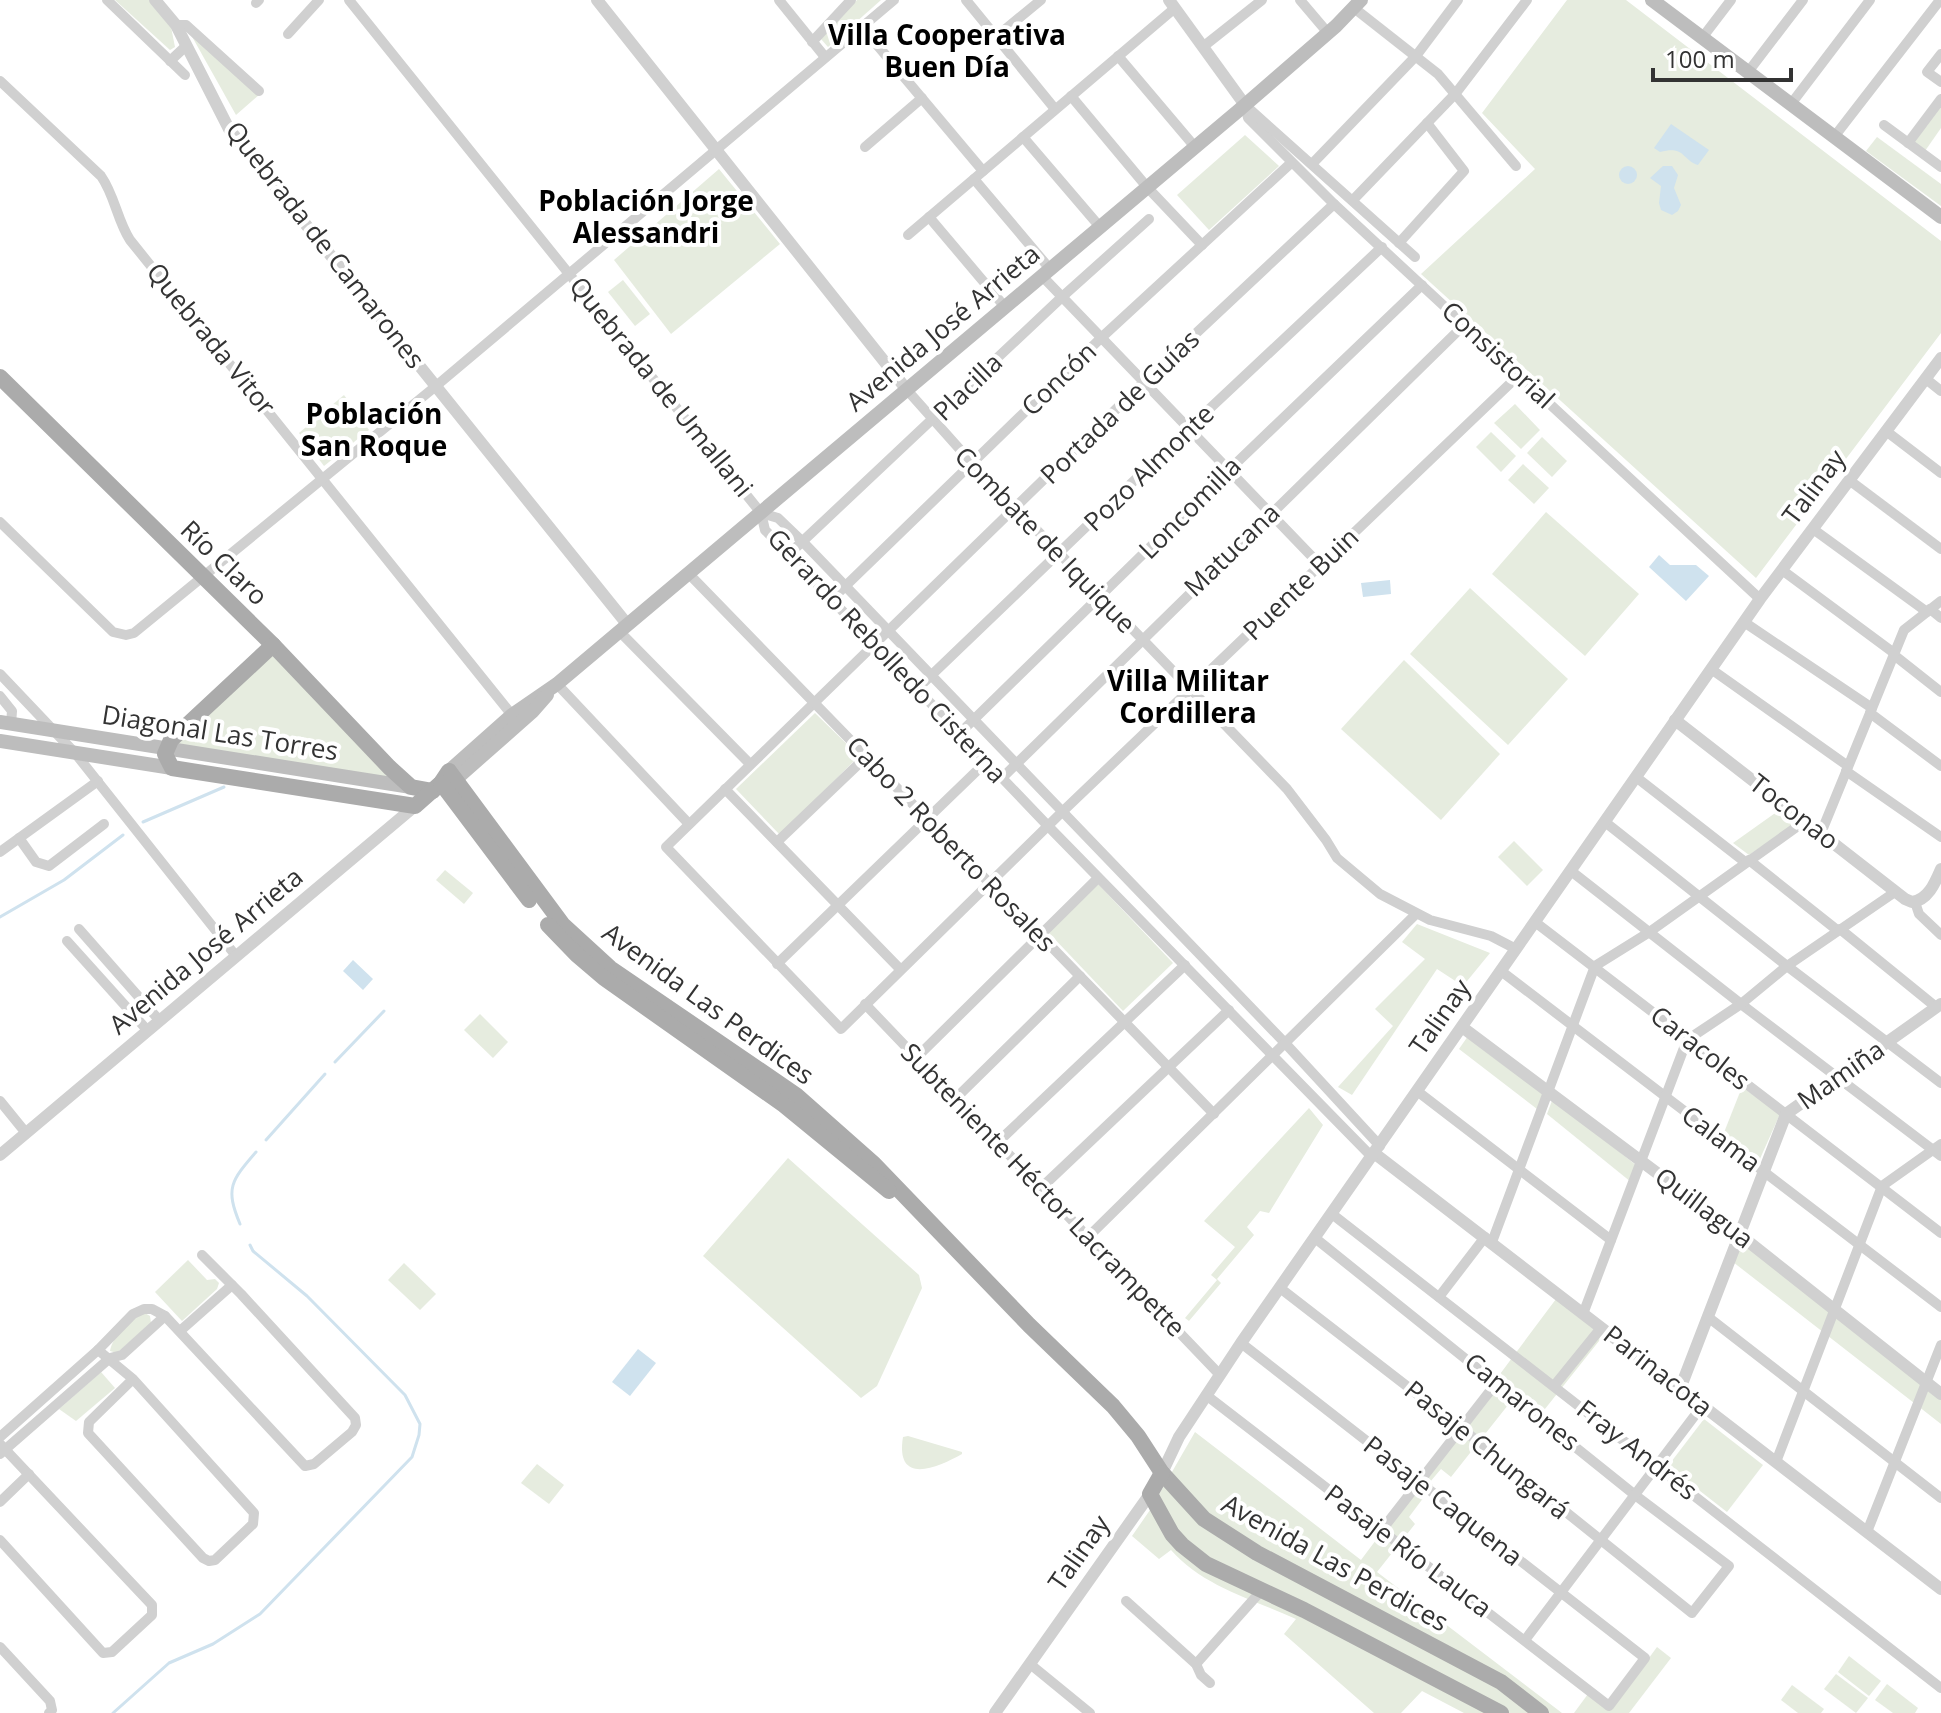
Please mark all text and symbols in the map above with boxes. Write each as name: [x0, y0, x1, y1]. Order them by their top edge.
district label: Villa Cooperativa Buen Día: [828, 15, 1066, 85]
scale bar: [1653, 32, 1791, 82]
text: 100 m: [1665, 42, 1735, 75]
street label: Quebrada de Camarones: [218, 113, 434, 376]
district label: Población Jorge Alessandri: [538, 181, 754, 251]
street label: Avenida José Arrieta: [838, 235, 1047, 419]
street label: Quebrada Vitor: [139, 255, 285, 422]
street label: Quebrada de Umallani: [562, 269, 762, 504]
street label: Consistorial: [1434, 293, 1563, 416]
street label: Portada de Guías: [1032, 321, 1207, 492]
street label: Concón: [1013, 333, 1104, 423]
street label: Placilla: [925, 344, 1010, 428]
district label: Población San Roque: [301, 394, 447, 464]
street label: Pozo Almonte: [1075, 396, 1221, 539]
street label: Combate de Iquique: [947, 438, 1144, 640]
street label: Talinay: [1773, 441, 1854, 531]
street label: Loncomilla: [1130, 448, 1249, 567]
street label: Matucana: [1176, 495, 1287, 604]
street label: Río Claro: [173, 512, 276, 613]
street label: Puente Buin: [1235, 519, 1366, 648]
street label: Gerardo Rebolledo Cisterna: [760, 520, 1015, 790]
district label: Villa Militar Cordillera: [1107, 661, 1269, 731]
street label: Diagonal Las Torres: [99, 696, 341, 768]
street label: Cabo 2 Roberto Rosales: [839, 727, 1064, 959]
street label: Toconao: [1743, 765, 1847, 857]
street label: Avenida José Arrieta: [101, 858, 310, 1042]
street label: Avenida Las Perdices: [595, 914, 822, 1092]
street label: Talinay: [1400, 970, 1479, 1062]
street label: Caracoles: [1643, 997, 1758, 1098]
street label: Mamiña: [1790, 1031, 1891, 1117]
street label: Subteniente Héctor Lacrampette: [893, 1035, 1194, 1344]
street label: Calama: [1675, 1097, 1769, 1180]
street label: Quillagua: [1648, 1158, 1761, 1256]
street label: Parinacota: [1597, 1316, 1721, 1424]
street label: Camarones: [1457, 1344, 1588, 1459]
street label: Pasaje Chungará: [1398, 1371, 1578, 1527]
street label: Fray Andrés: [1570, 1391, 1706, 1508]
street label: Pasaje Caquena: [1357, 1427, 1531, 1574]
street label: Pasaje Río Lauca: [1318, 1475, 1500, 1625]
street label: Avenida Las Perdices: [1216, 1485, 1455, 1639]
street label: Talinay: [1039, 1506, 1118, 1598]

